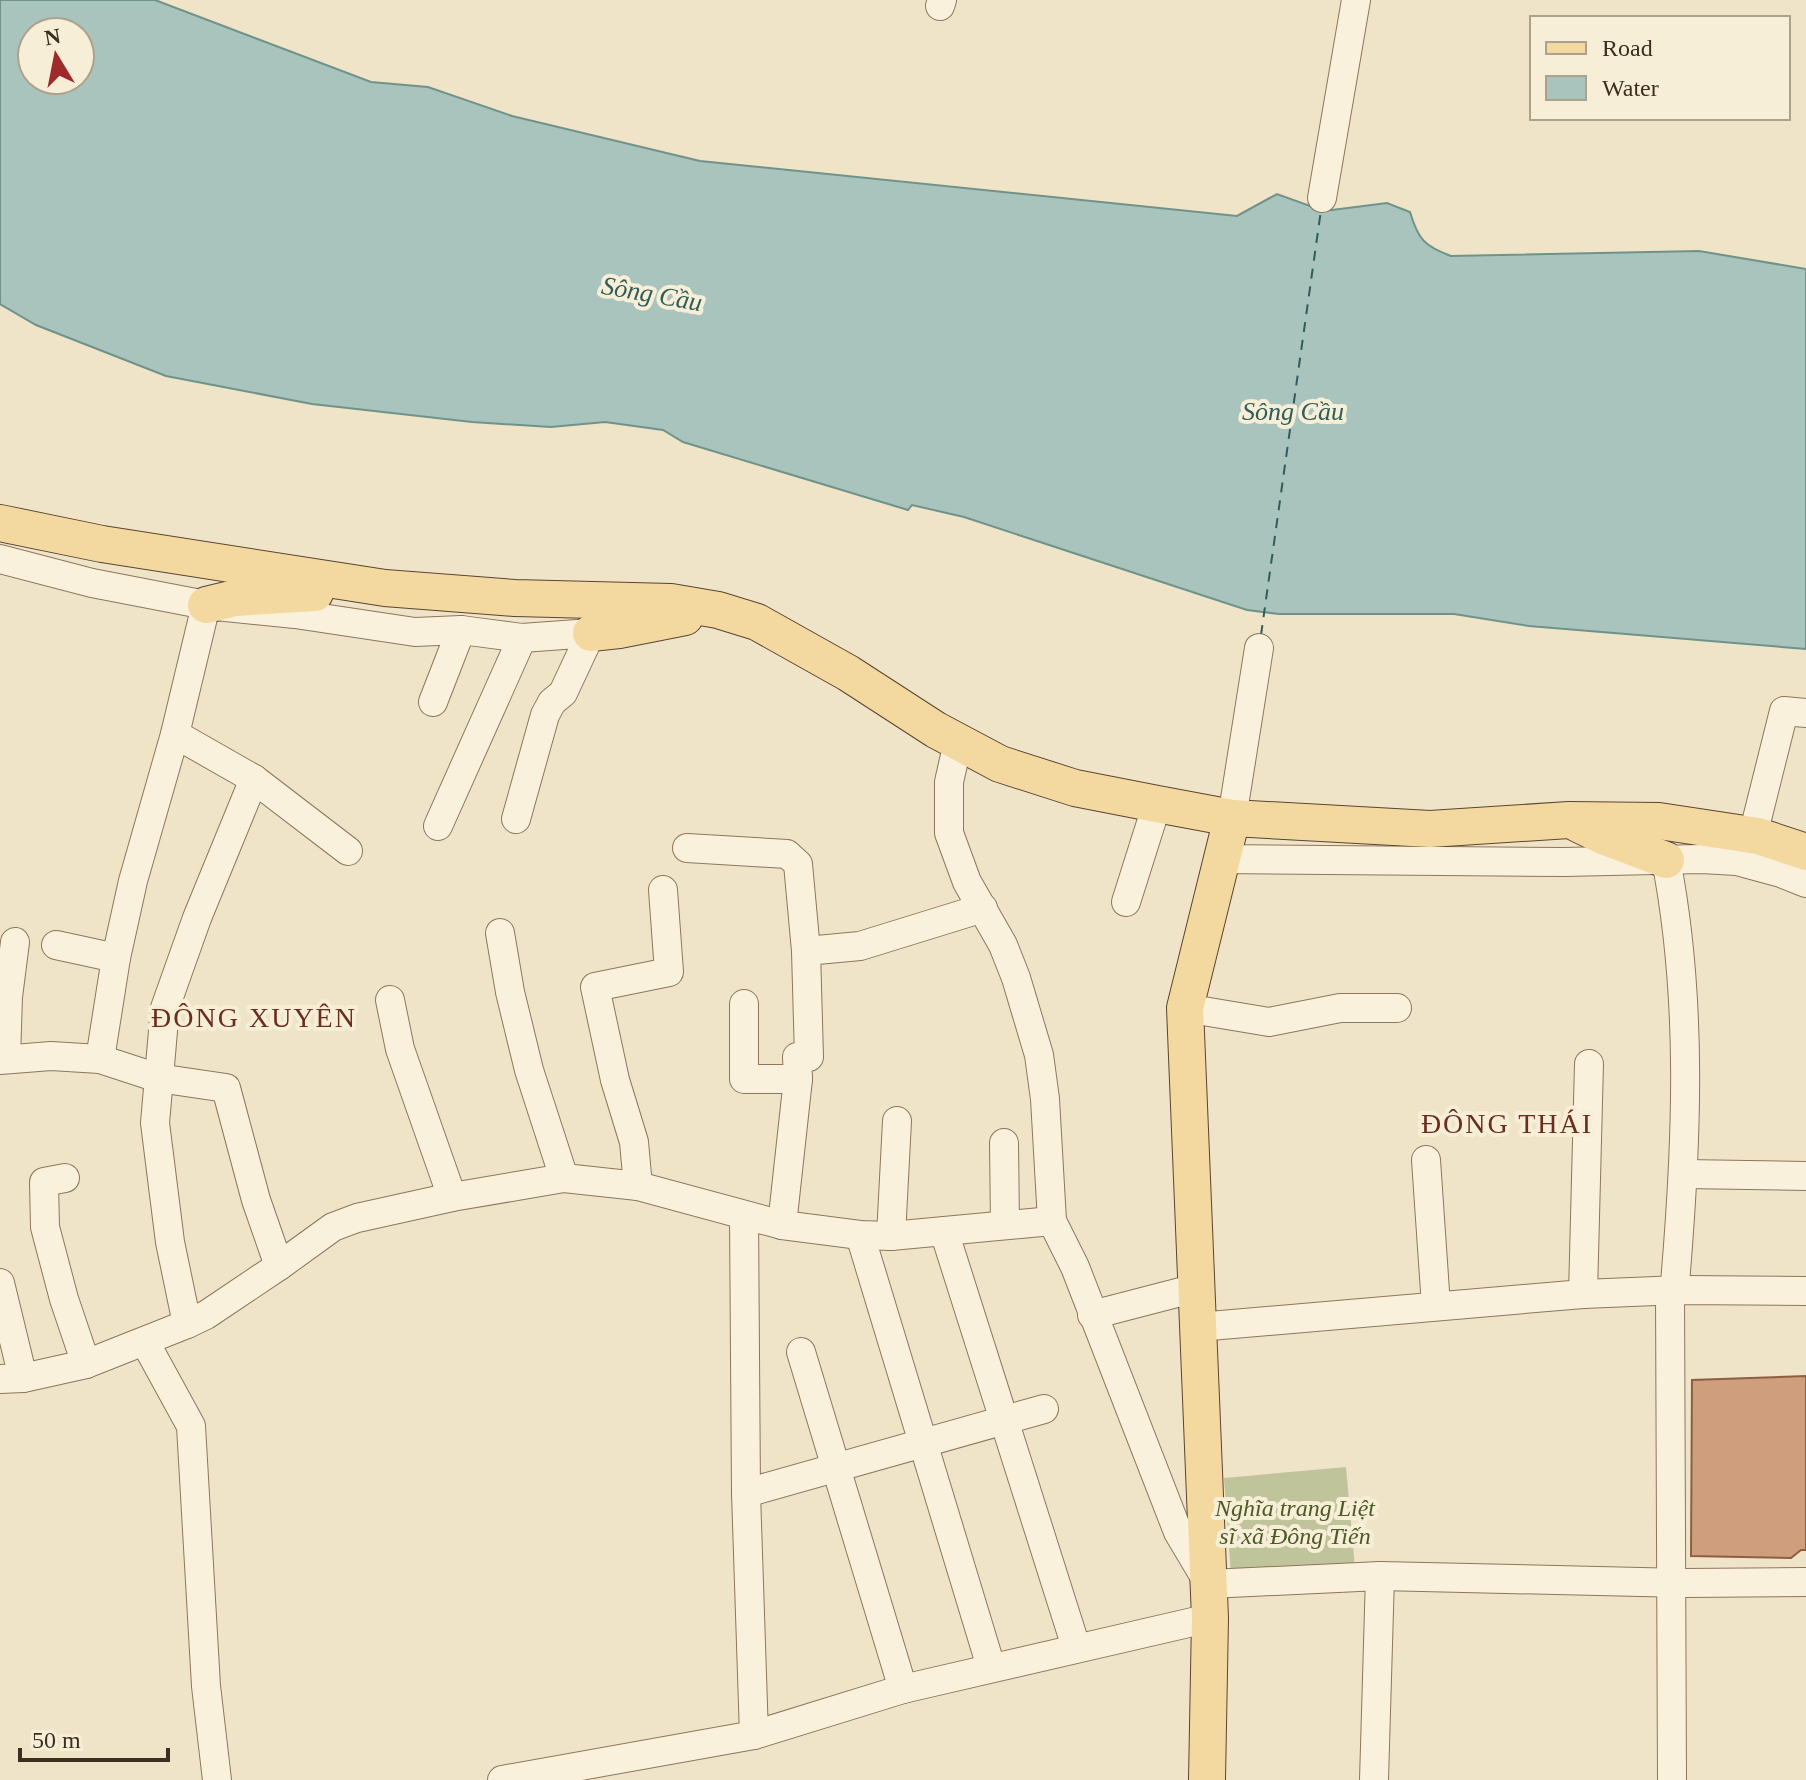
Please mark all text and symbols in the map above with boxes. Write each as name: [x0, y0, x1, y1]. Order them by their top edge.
north arrow: [16, 16, 96, 96]
legend: [1530, 16, 1790, 120]
text: N: [43, 23, 63, 50]
text: Road: [1602, 35, 1653, 61]
text: Water: [1602, 75, 1659, 101]
water label: Sông Cầu: [599, 271, 705, 317]
water label: Sông Cầu: [1242, 397, 1344, 426]
district label: ĐÔNG XUYÊN: [151, 1002, 357, 1033]
district label: ĐÔNG THÁI: [1421, 1108, 1593, 1139]
park label: Nghĩa trang Liệt sĩ xã Đông Tiến: [1214, 1495, 1376, 1549]
scale bar: [20, 1712, 168, 1762]
text: 50 m: [32, 1727, 81, 1753]

